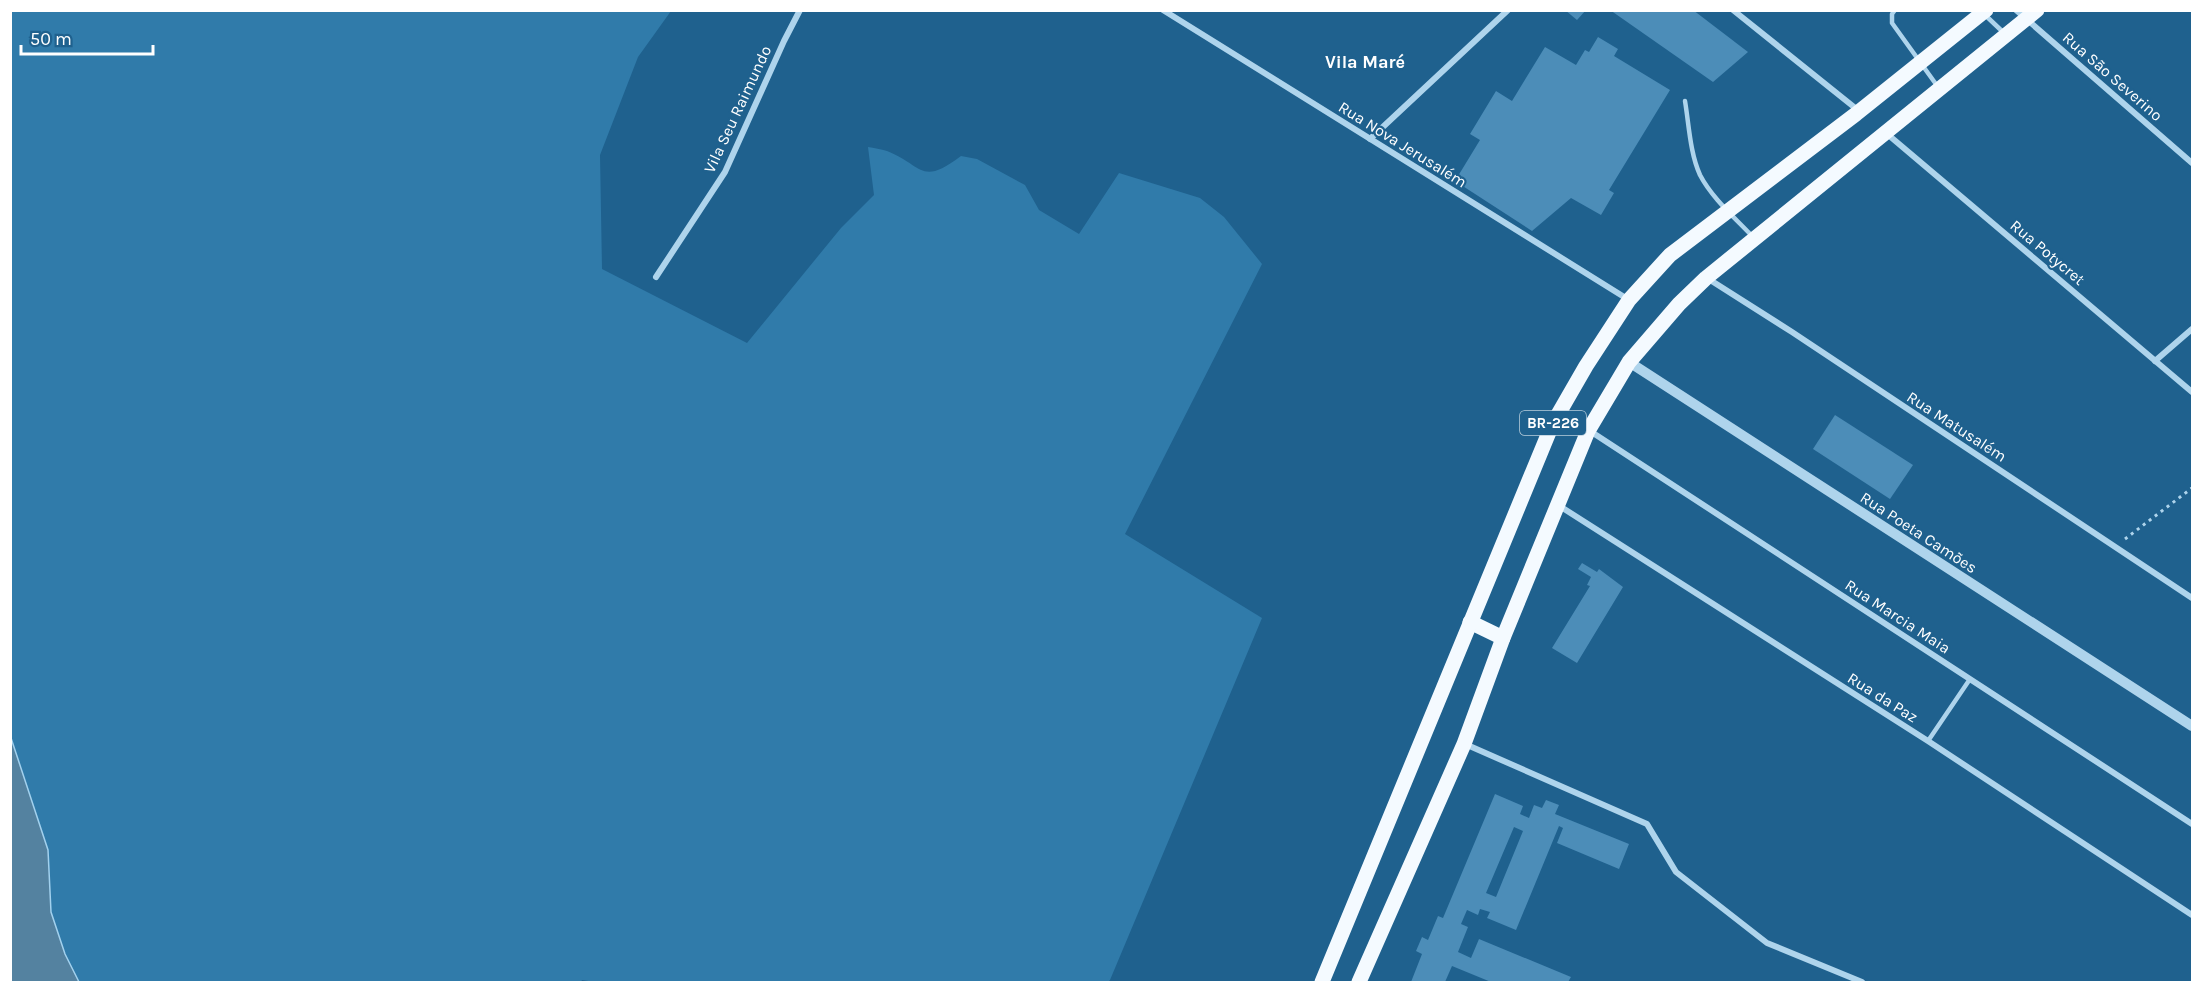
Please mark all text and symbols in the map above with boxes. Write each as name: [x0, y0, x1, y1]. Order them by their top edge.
scale bar: [21, 18, 153, 56]
text: 50 m: [30, 28, 72, 50]
street label: Rua São Severino: [2059, 28, 2167, 125]
street label: Vila Seu Raimundo: [700, 43, 775, 176]
district label: Vila Maré: [1325, 51, 1405, 73]
street label: Rua Nova Jerusalém: [1335, 97, 1470, 192]
street label: Rua Potycret: [2007, 216, 2089, 289]
street label: Rua Matusalém: [1903, 387, 2010, 466]
road number: BR-226: [1520, 411, 1586, 435]
street label: Rua Poeta Camões: [1857, 488, 1981, 577]
street label: Rua Marcia Maia: [1841, 575, 1954, 658]
street label: Rua da Paz: [1844, 668, 1921, 727]

